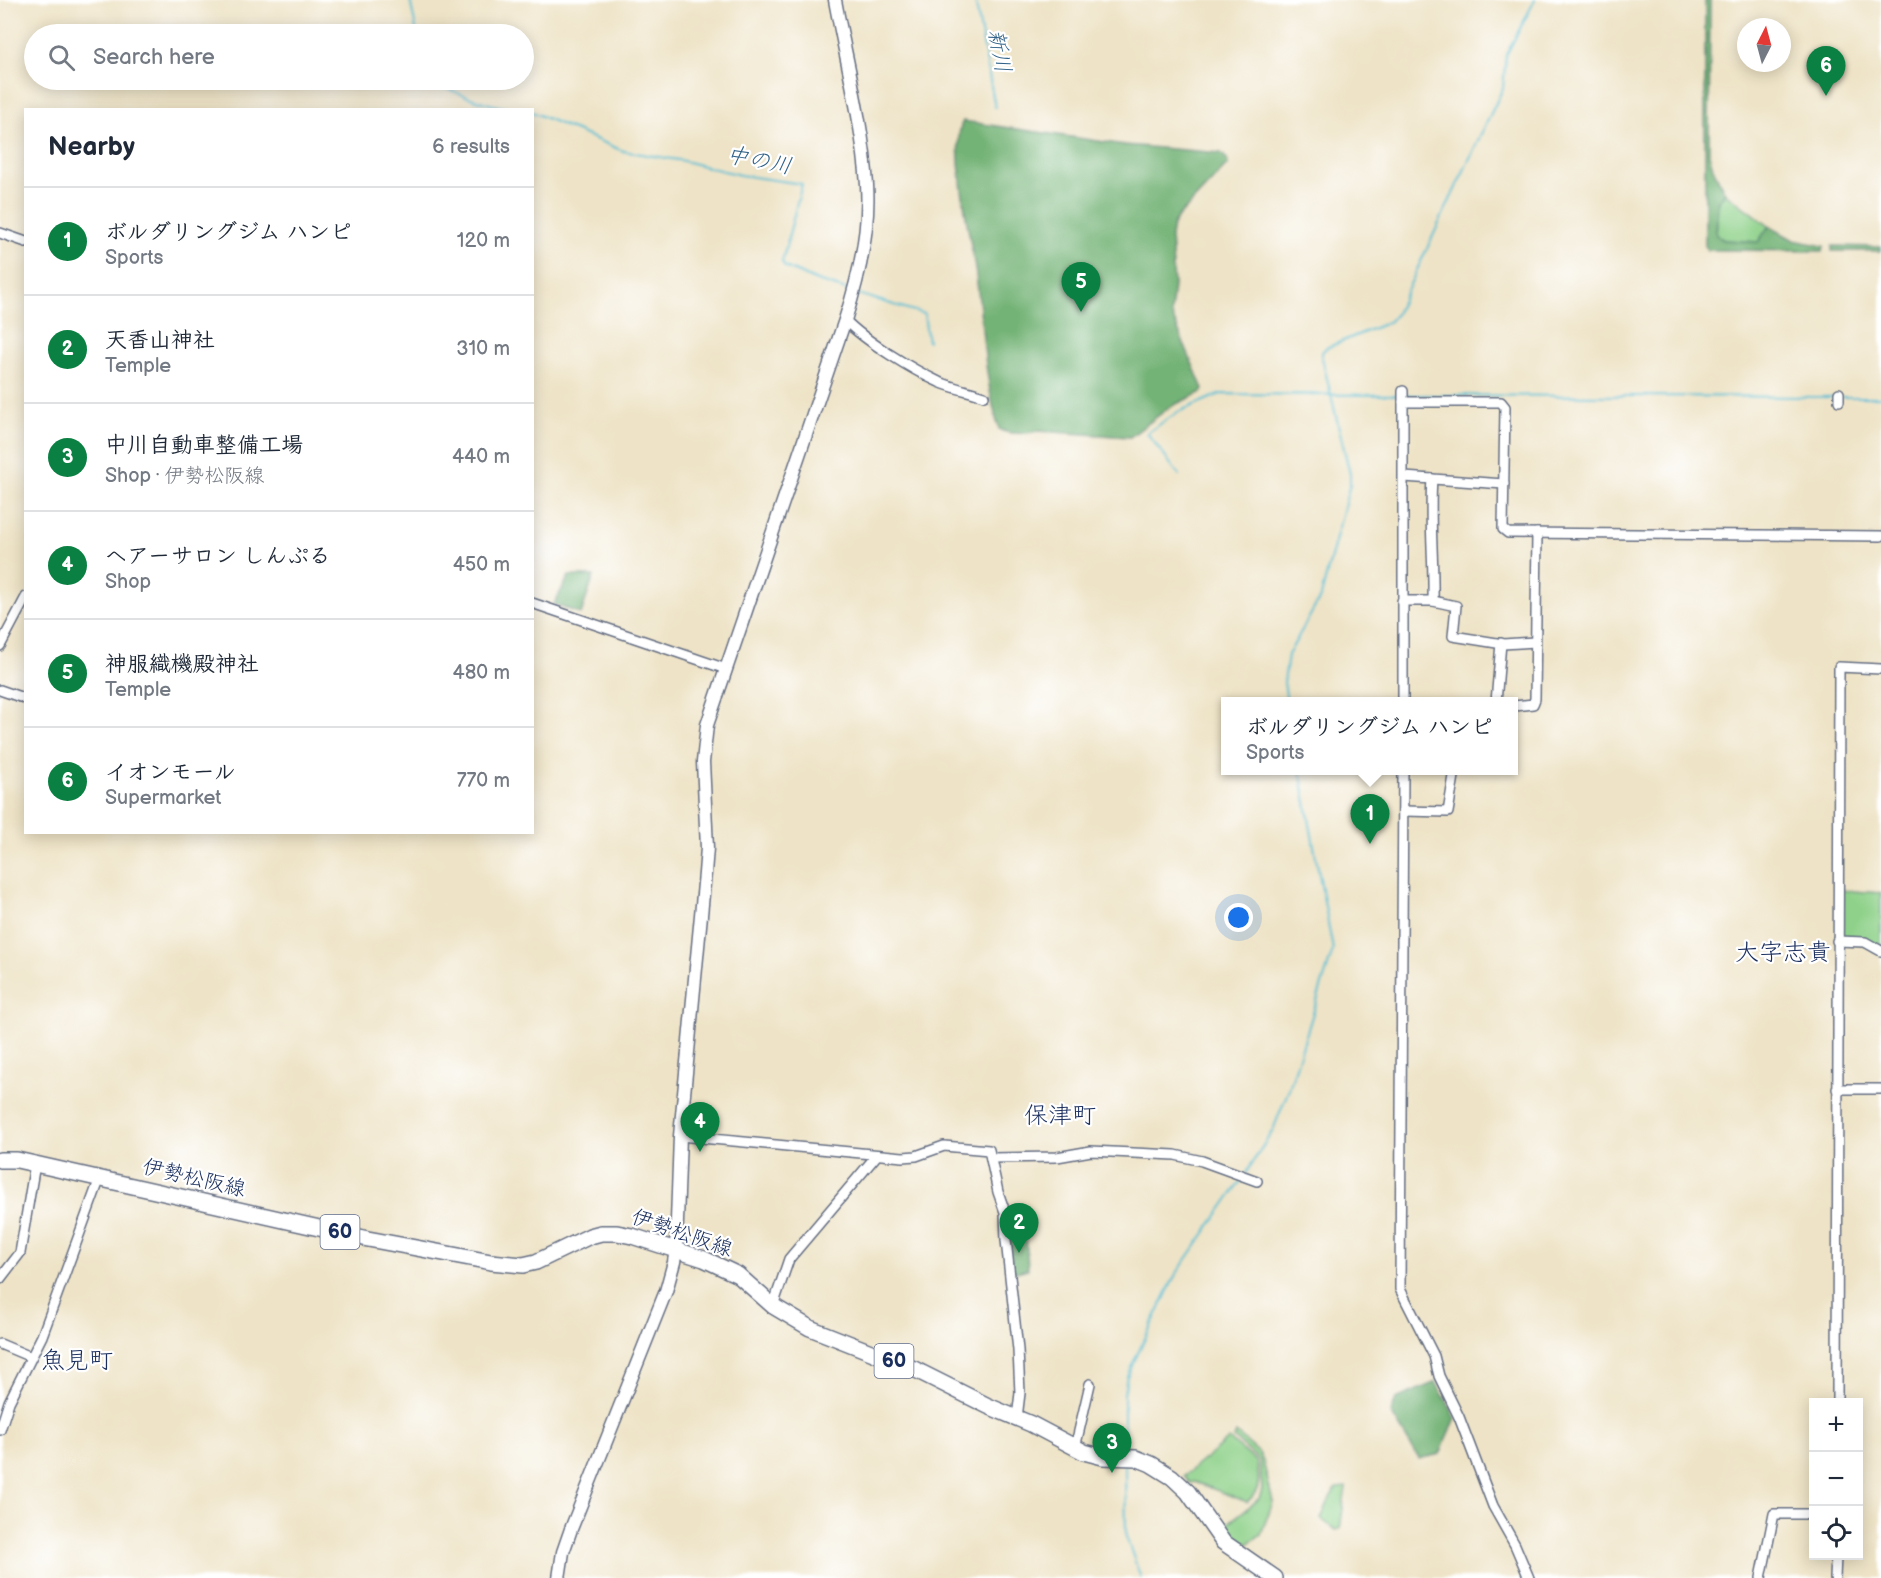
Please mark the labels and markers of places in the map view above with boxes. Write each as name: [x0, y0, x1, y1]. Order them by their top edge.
pin: 6: [1806, 46, 1846, 96]
pin: 5: [1062, 262, 1100, 312]
pin: 1: [1350, 794, 1390, 844]
pin: 4: [680, 1102, 720, 1152]
pin: 2: [1000, 1204, 1038, 1253]
pin: 3: [1092, 1424, 1132, 1473]

